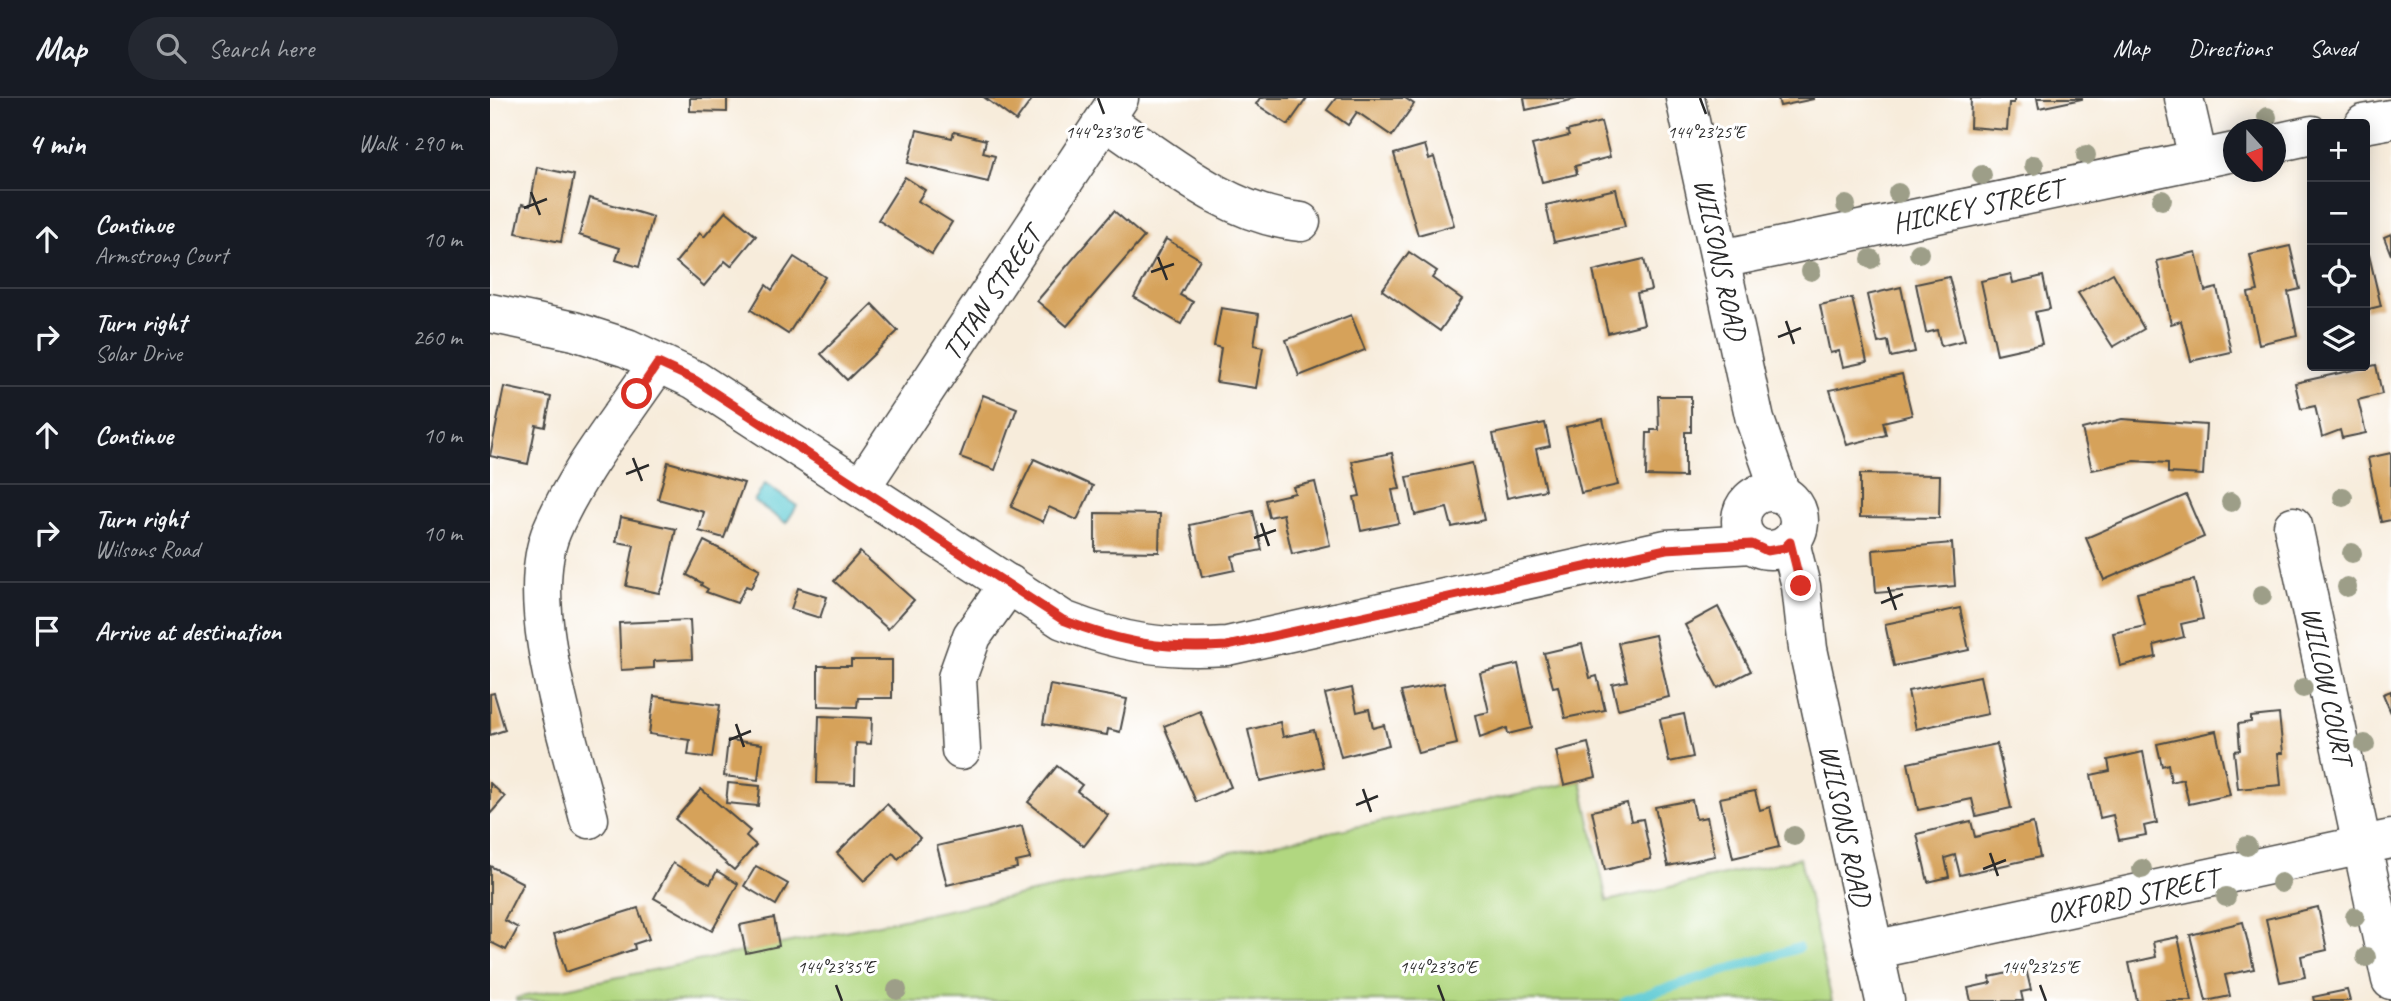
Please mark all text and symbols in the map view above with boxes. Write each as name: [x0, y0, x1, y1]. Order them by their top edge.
search box: [128, 17, 618, 80]
text: Map: [35, 27, 86, 69]
icon: search: [152, 29, 190, 67]
text: Search here: [208, 32, 314, 65]
text: Map: [2113, 33, 2150, 63]
text: Directions: [2188, 33, 2271, 63]
text: Saved: [2309, 33, 2356, 63]
north arrow: [2223, 119, 2286, 182]
map controls: [2307, 119, 2370, 371]
button: +: [2307, 119, 2370, 182]
text: 144°23'30"E: [1065, 121, 1145, 143]
text: 144°23'25"E: [1667, 121, 1747, 143]
text: 4 min: [28, 125, 85, 163]
text: Walk · 290 m: [358, 129, 462, 158]
street label: HICKEY STREET: [1889, 169, 2072, 241]
street label: WILSONS ROAD: [1686, 176, 1755, 345]
button: −: [2307, 182, 2370, 245]
text: Continue: [95, 208, 173, 241]
street label: TITAN STREET: [934, 215, 1052, 367]
icon: ahead: [28, 220, 66, 258]
text: 10 m: [423, 225, 462, 254]
text: Armstrong Court: [95, 241, 228, 270]
button: locate: [2307, 245, 2370, 308]
text: Turn right: [95, 306, 186, 339]
button: layers: [2307, 308, 2370, 371]
icon: right: [28, 318, 66, 356]
text: 260 m: [413, 323, 462, 352]
text: Solar Drive: [95, 339, 182, 368]
route start: [621, 378, 652, 409]
icon: ahead: [28, 416, 66, 454]
text: Continue: [95, 419, 173, 452]
text: 10 m: [423, 421, 462, 450]
text: Turn right: [95, 502, 186, 535]
icon: right: [28, 514, 66, 552]
text: 10 m: [423, 519, 462, 548]
text: Wilsons Road: [95, 535, 200, 564]
route end: [1785, 570, 1816, 601]
street label: WILLOW COURT: [2294, 603, 2363, 773]
icon: arrive: [28, 612, 66, 650]
text: Arrive at destination: [95, 615, 281, 648]
street label: WILSONS ROAD: [1811, 742, 1880, 911]
street label: OXFORD STREET: [2043, 859, 2228, 931]
text: 144°23'35"E: [797, 956, 877, 978]
text: 144°23'30"E: [1399, 956, 1479, 978]
text: 144°23'25"E: [2001, 956, 2081, 978]

